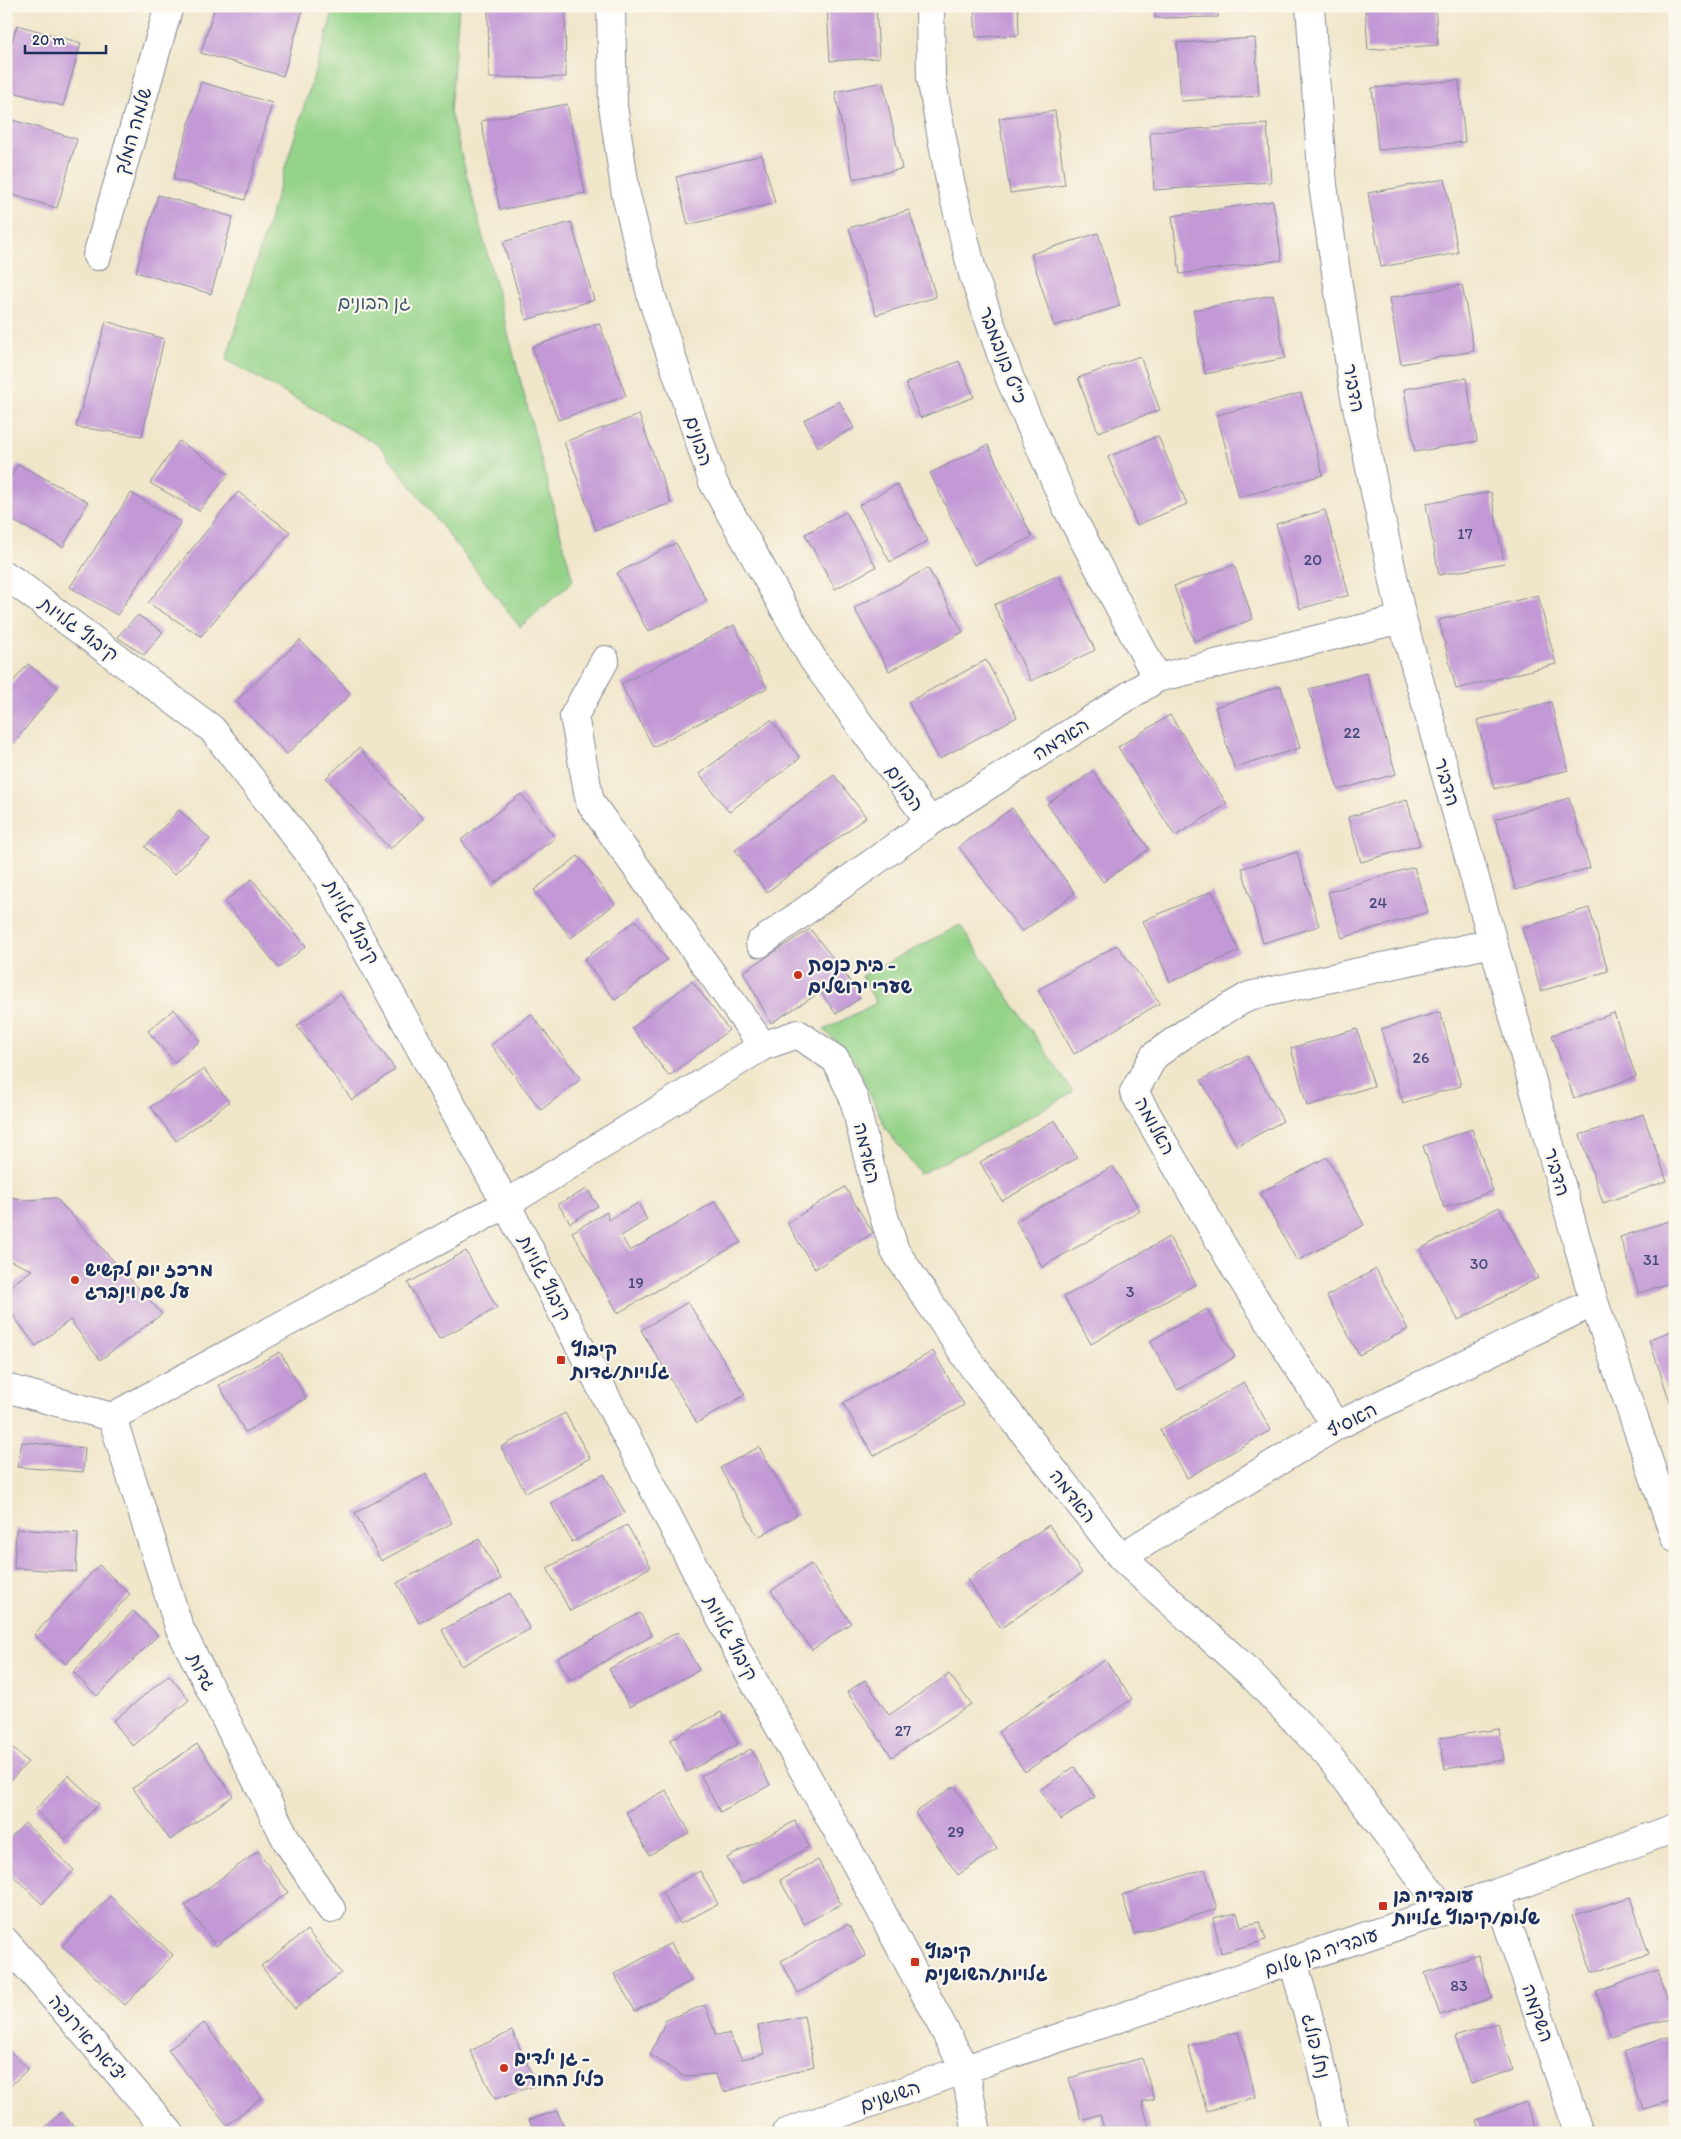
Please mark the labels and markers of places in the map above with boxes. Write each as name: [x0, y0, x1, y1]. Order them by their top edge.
place label: בית כנסת - שערי ירושלים: [808, 953, 912, 998]
marker: בית כנסת - שערי ירושלים: [792, 969, 804, 981]
place label: מרכז יום לקשיש על שם וינברג: [85, 1258, 213, 1303]
marker: מרכז יום לקשיש על שם וינברג: [69, 1274, 81, 1286]
place label: קיבוץ גלויות/גדות: [569, 1338, 670, 1383]
marker: קיבוץ גלויות/גדות: [555, 1354, 567, 1366]
place label: עובדיה בן שלום/קיבוץ גלויות: [1391, 1884, 1541, 1930]
marker: עובדיה בן שלום/קיבוץ גלויות: [1377, 1900, 1389, 1912]
place label: קיבוץ גלויות/השושנים: [925, 1940, 1048, 1985]
marker: קיבוץ גלויות/השושנים: [909, 1956, 921, 1968]
place label: גן ילדים - כליל החורש: [514, 2046, 604, 2091]
marker: גן ילדים - כליל החורש: [498, 2062, 510, 2074]

